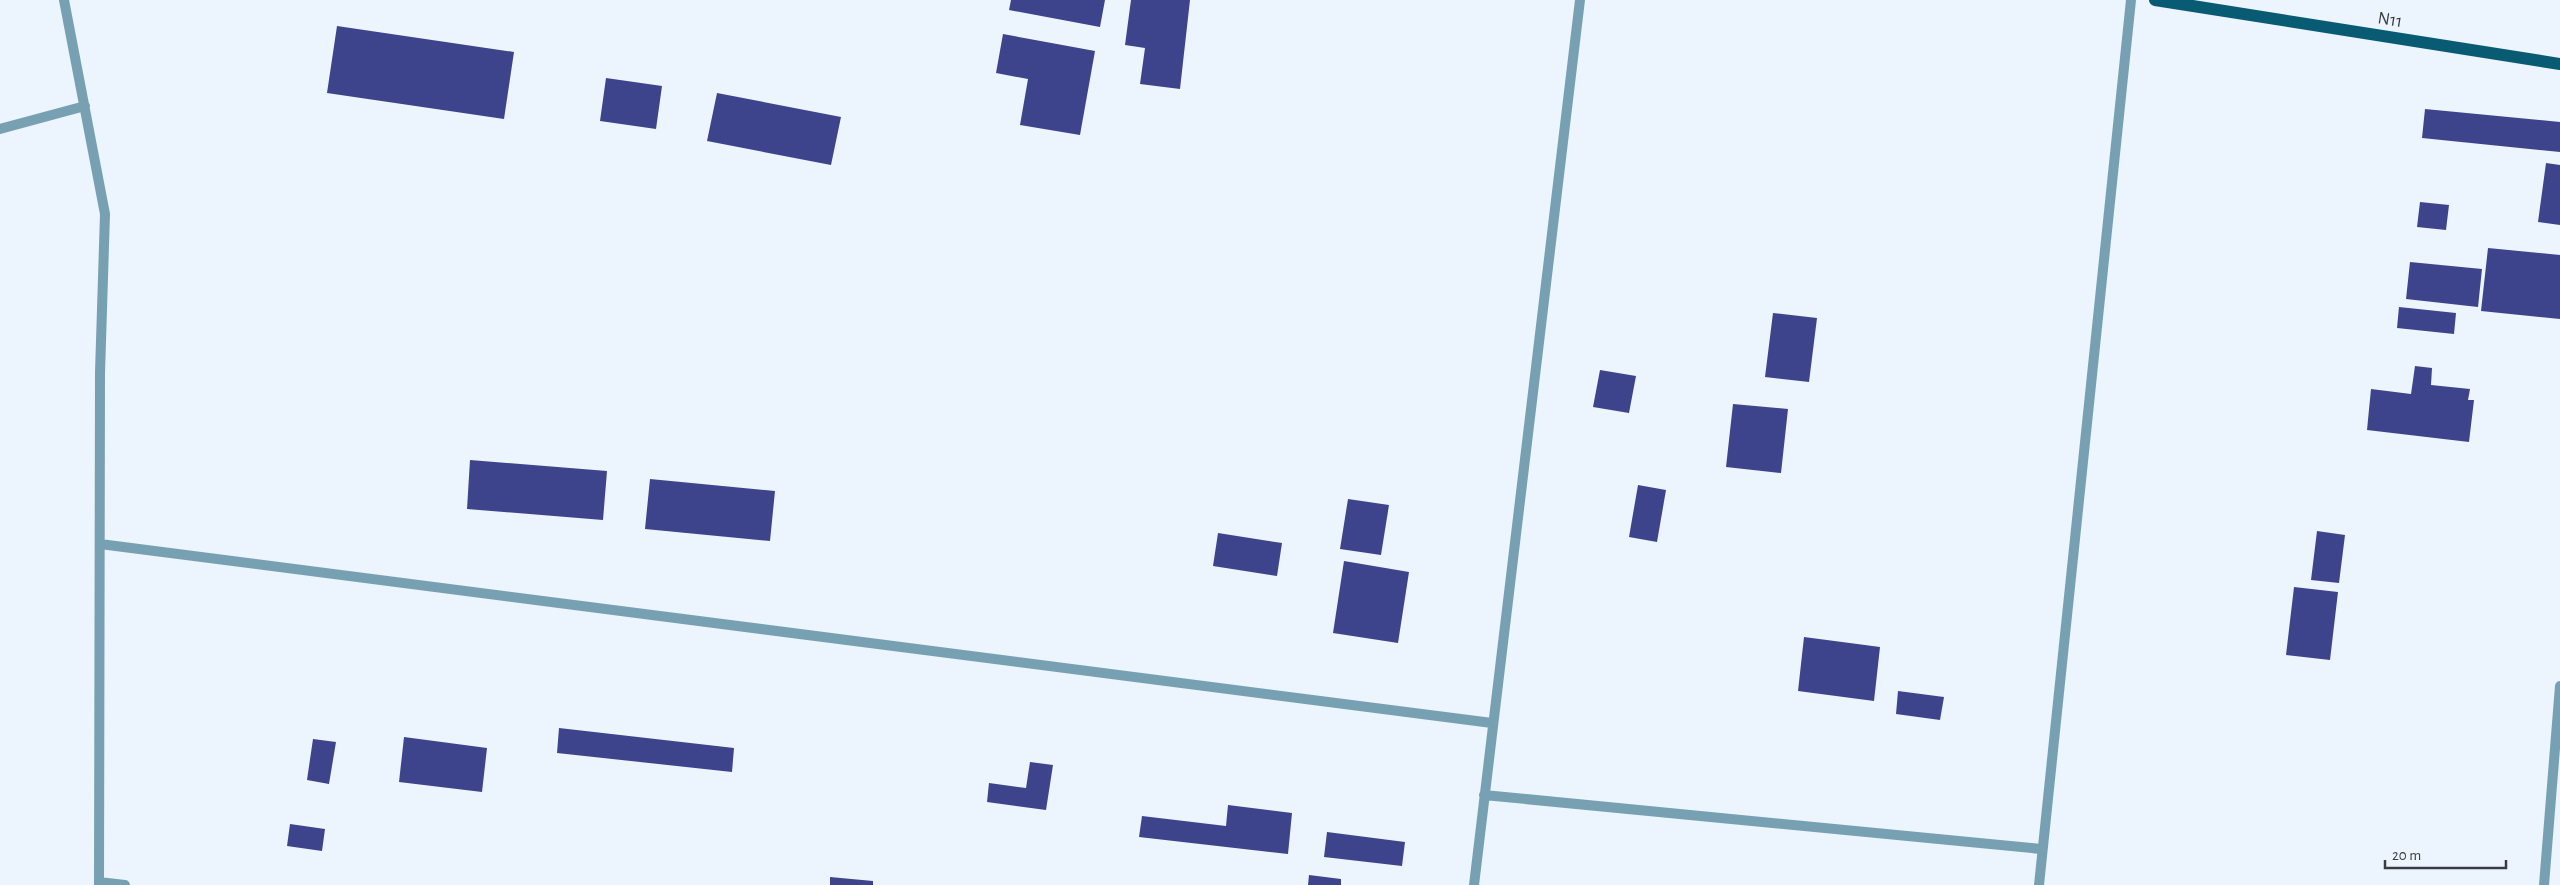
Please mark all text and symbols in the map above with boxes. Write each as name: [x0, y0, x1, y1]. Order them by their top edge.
street label: N11: [2376, 9, 2404, 31]
scale bar: [2385, 838, 2506, 870]
text: 20 m: [2392, 848, 2421, 863]

